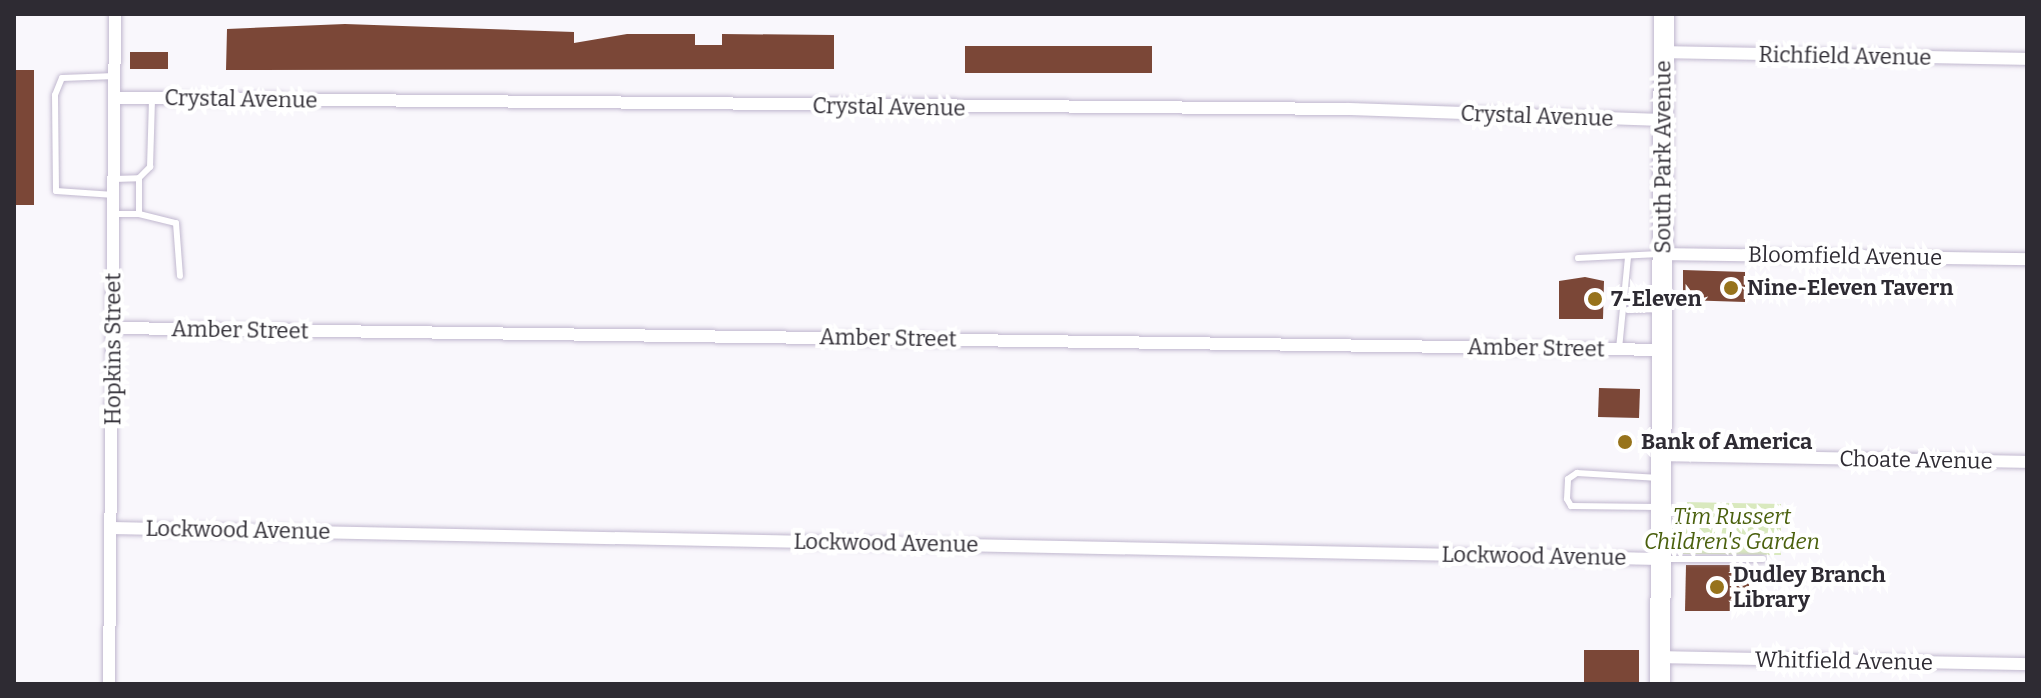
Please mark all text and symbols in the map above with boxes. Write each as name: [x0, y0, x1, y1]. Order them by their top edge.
street label: Richfield Avenue: [1758, 41, 1932, 71]
street label: South Park Avenue: [1650, 60, 1676, 254]
street label: Crystal Avenue: [164, 84, 318, 114]
street label: Crystal Avenue: [812, 92, 966, 122]
street label: Crystal Avenue: [1460, 100, 1614, 132]
street label: Bloomfield Avenue: [1748, 241, 1942, 271]
street label: Hopkins Street: [100, 273, 126, 425]
place label: Nine-Eleven Tavern: [1747, 275, 1953, 301]
marker: Nine-Eleven Tavern: [1722, 279, 1740, 297]
place label: 7-Eleven: [1611, 286, 1702, 312]
marker: 7-Eleven: [1586, 290, 1604, 308]
street label: Amber Street: [171, 316, 309, 344]
street label: Amber Street: [819, 324, 957, 352]
street label: Amber Street: [1467, 334, 1605, 362]
place label: Bank of America: [1641, 429, 1812, 455]
marker: Bank of America: [1616, 433, 1634, 451]
street label: Choate Avenue: [1839, 445, 1993, 475]
park label: Tim Russert Children's Garden: [1644, 503, 1820, 554]
street label: Lockwood Avenue: [145, 515, 331, 545]
street label: Lockwood Avenue: [793, 528, 979, 558]
street label: Lockwood Avenue: [1441, 541, 1627, 571]
place label: Dudley Branch Library: [1733, 561, 1886, 612]
marker: Dudley Branch Library: [1708, 578, 1726, 596]
street label: Whitfield Avenue: [1755, 646, 1933, 676]

